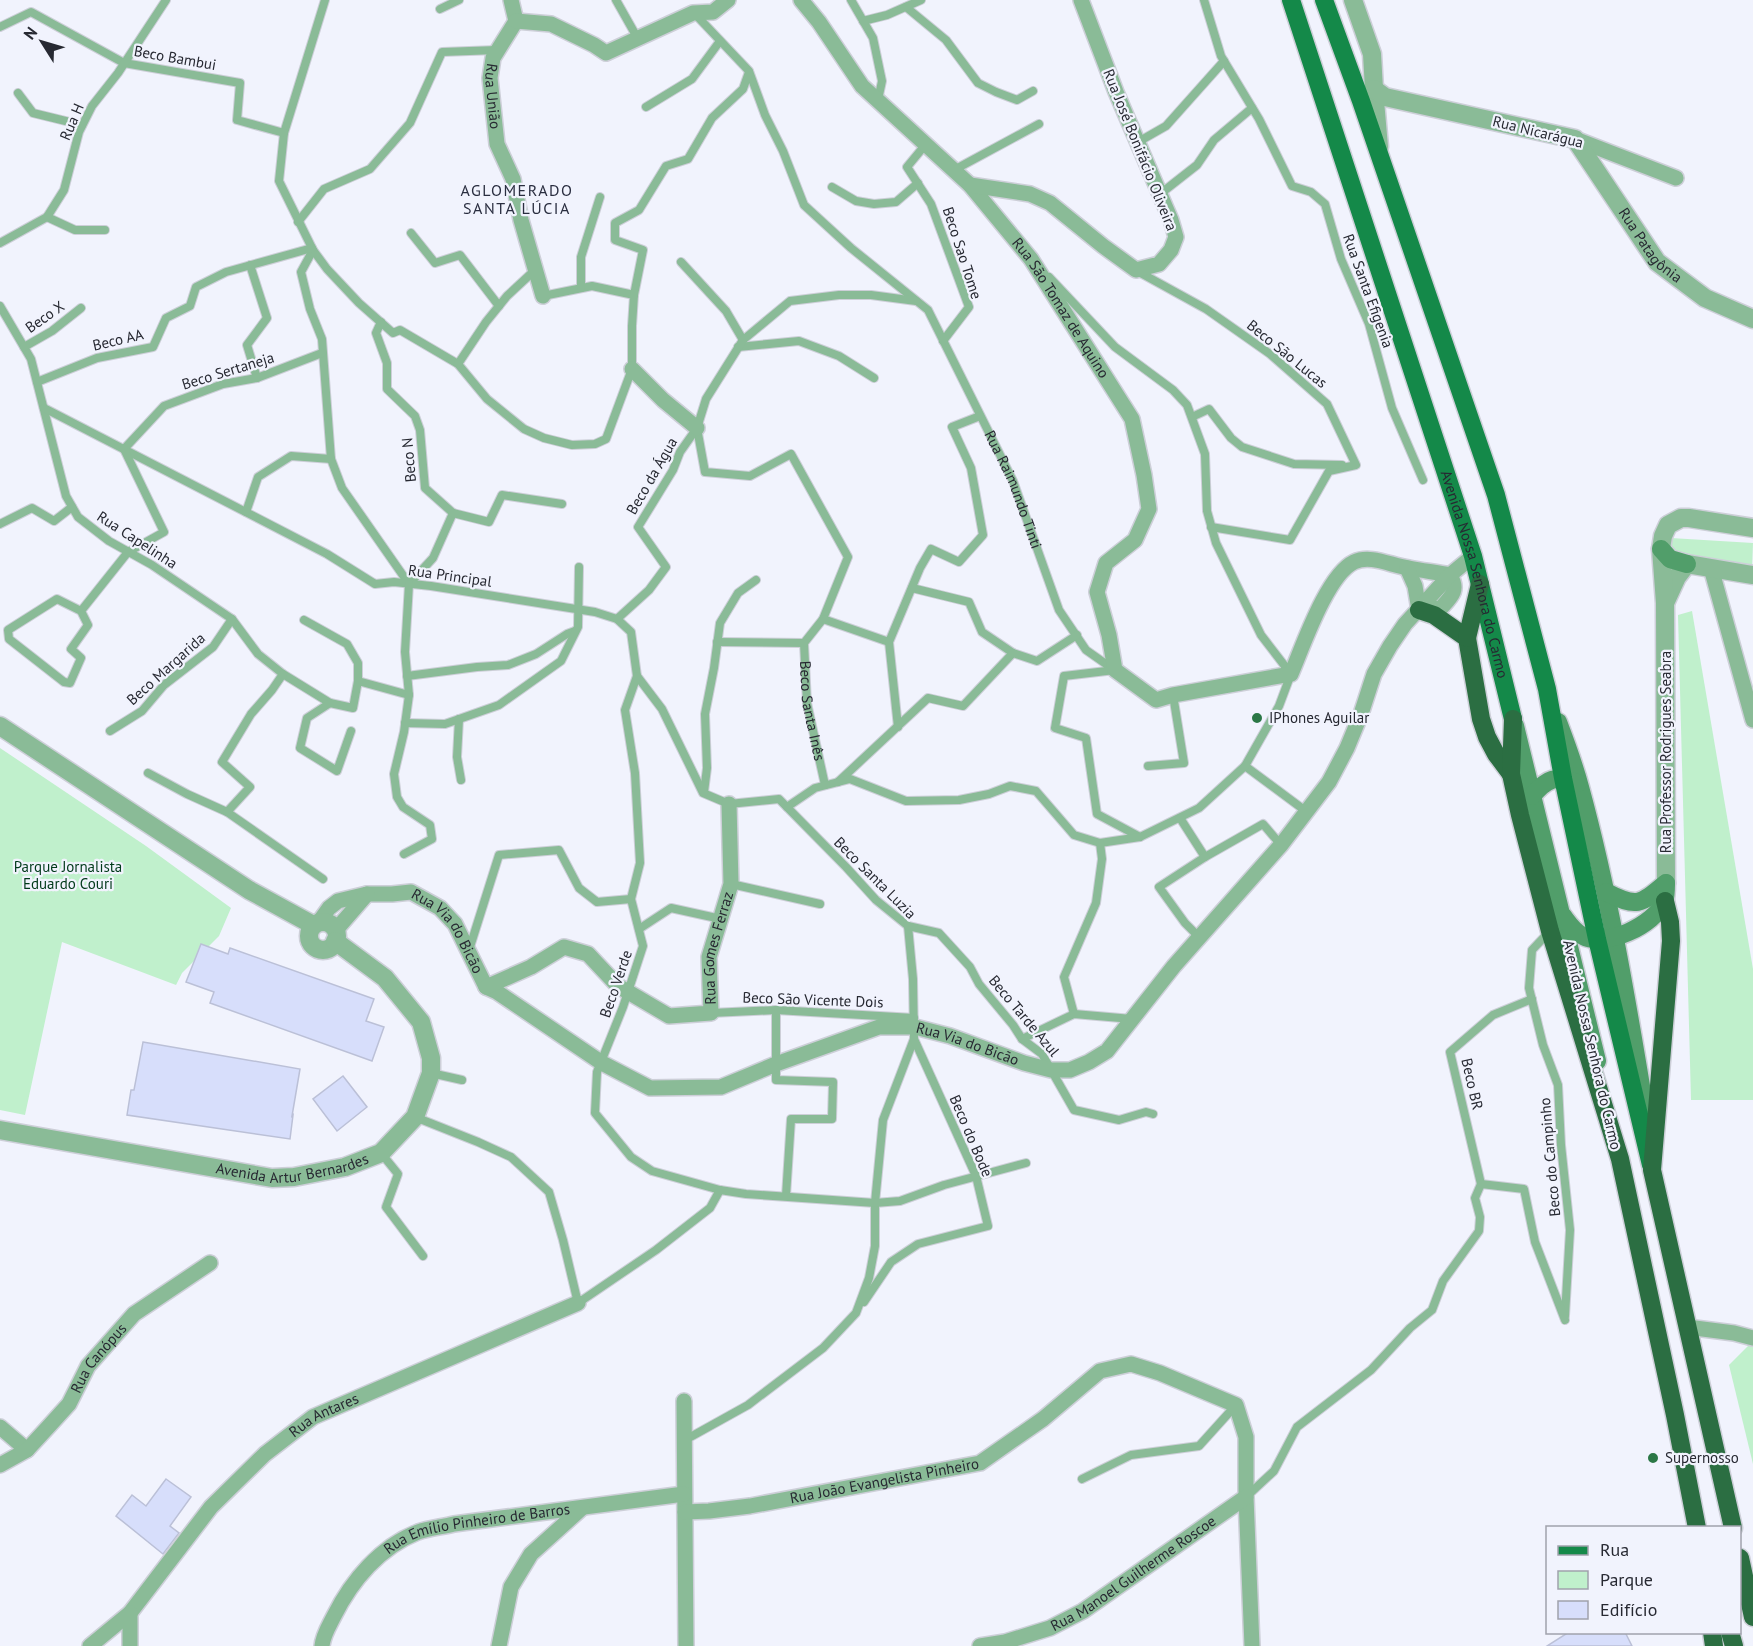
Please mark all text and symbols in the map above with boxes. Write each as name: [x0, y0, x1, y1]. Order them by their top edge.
north arrow: [12, 12, 72, 72]
text: N: [19, 23, 41, 43]
street label: Beco Bambui: [132, 41, 218, 74]
street label: Rua União: [481, 62, 505, 130]
street label: Rua José Bonifácio Oliveira: [1099, 66, 1182, 233]
street label: Rua H: [55, 100, 88, 143]
street label: Rua Nicarágua: [1491, 111, 1585, 152]
district label: AGLOMERADO SANTA LÚCIA: [460, 180, 574, 218]
street label: Beco Sao Tome: [939, 204, 986, 301]
street label: Rua Patagônia: [1615, 204, 1686, 287]
street label: Rua Santa Efigenia: [1339, 231, 1398, 350]
street label: Rua São Tomaz de Aquino: [1008, 233, 1114, 381]
street label: Beco X: [21, 296, 68, 337]
street label: Beco São Lucas: [1243, 315, 1331, 392]
street label: Beco AA: [91, 324, 145, 355]
street label: Beco Sertaneja: [179, 347, 276, 394]
street label: Rua Raimundo Tinti: [980, 427, 1046, 551]
street label: Beco da Água: [622, 434, 681, 518]
street label: Beco N: [397, 437, 420, 483]
street label: Avenida Nossa Senhora do Carmo: [1437, 468, 1513, 680]
street label: Rua Capelinha: [93, 507, 181, 573]
street label: Rua Principal: [407, 560, 494, 591]
street label: Beco Margarida: [122, 628, 209, 709]
street label: Rua Professor Rodrigues Seabra: [1656, 651, 1675, 853]
street label: Beco Santa Inês: [796, 660, 829, 763]
place label: IPhones Aguilar: [1269, 708, 1369, 727]
marker: IPhones Aguilar: [1250, 711, 1264, 725]
street label: Beco Santa Luzia: [830, 833, 920, 923]
park label: Parque Jornalista Eduardo Couri: [14, 857, 122, 893]
street label: Rua Via do Bicão: [408, 884, 488, 976]
street label: Rua Gomes Ferraz: [699, 889, 737, 1005]
street label: Avenida Nossa Senhora do Carmo: [1559, 938, 1626, 1152]
street label: Beco Verde: [595, 948, 636, 1020]
street label: Beco Tarde Azul: [985, 971, 1064, 1061]
street label: Beco São Vicente Dois: [742, 988, 884, 1011]
street label: Rua Via do Bicão: [914, 1018, 1022, 1069]
street label: Beco BR: [1457, 1056, 1488, 1112]
street label: Beco do Bode: [946, 1092, 997, 1180]
street label: Beco do Campinho: [1535, 1097, 1564, 1217]
street label: Avenida Artur Bernardes: [214, 1149, 371, 1187]
street label: Rua Canópus: [66, 1319, 130, 1396]
street label: Rua Antares: [285, 1389, 361, 1441]
place label: Supernosso: [1665, 1448, 1739, 1467]
marker: Supernosso: [1646, 1451, 1660, 1465]
street label: Rua João Evangelista Pinheiro: [788, 1453, 980, 1507]
street label: Rua Emílio Pinheiro de Barros: [380, 1499, 571, 1558]
street label: Rua Manoel Guilherme Roscoe: [1047, 1511, 1219, 1635]
legend: [1546, 1526, 1741, 1634]
text: Rua: [1600, 1538, 1629, 1561]
text: Parque: [1600, 1568, 1653, 1591]
text: Edifício: [1600, 1598, 1657, 1621]

